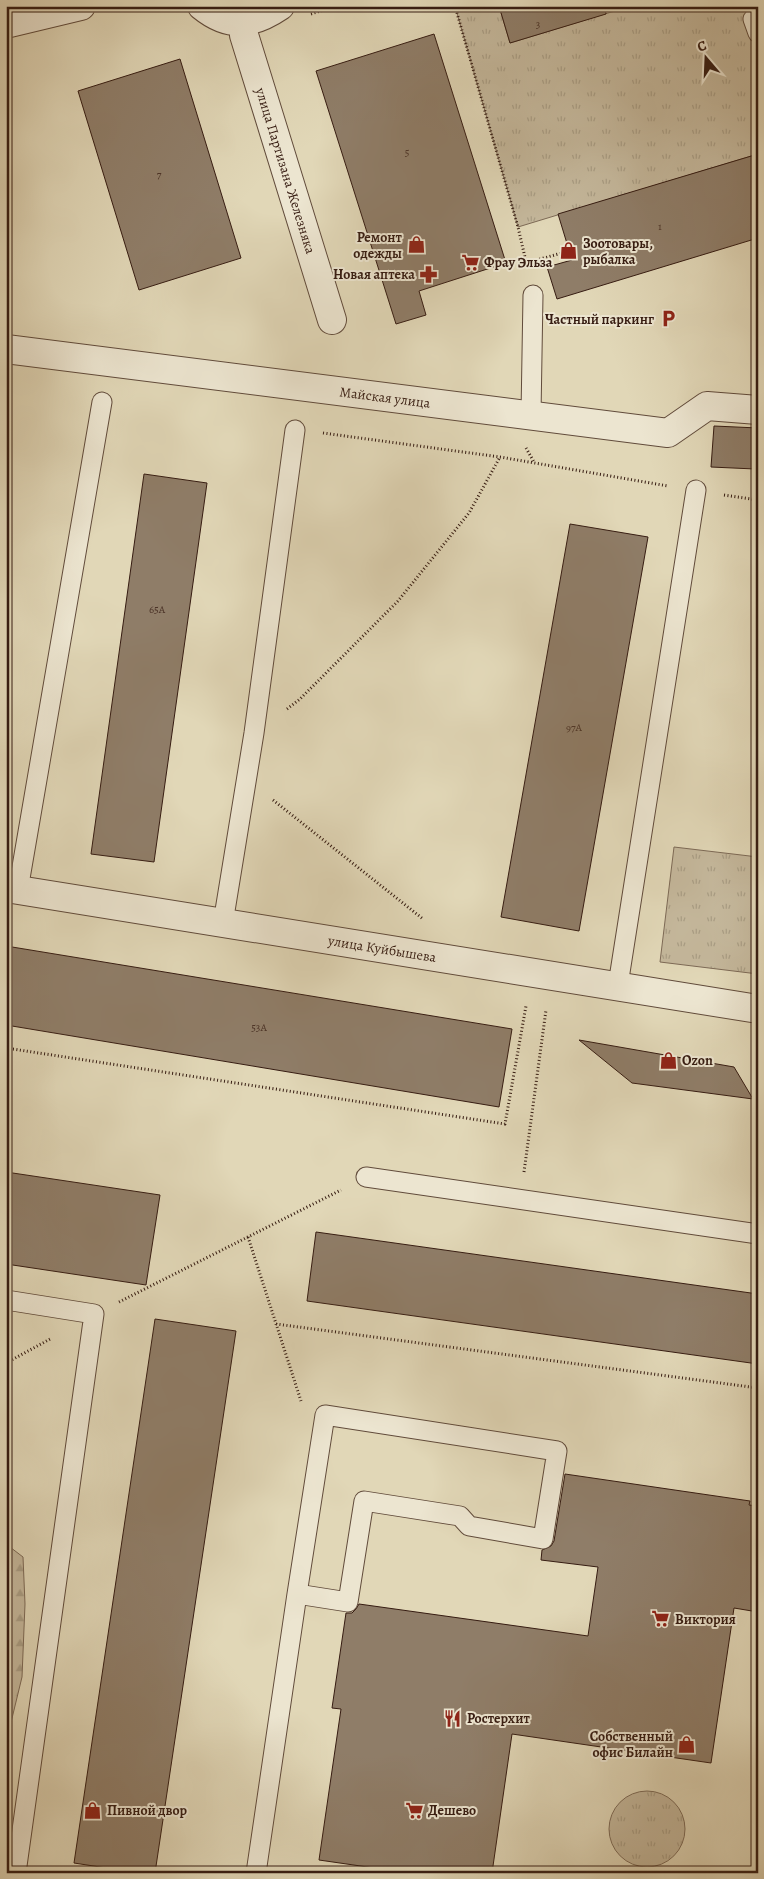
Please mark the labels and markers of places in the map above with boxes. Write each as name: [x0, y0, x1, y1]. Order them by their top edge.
place label: Ремонт одежды: [353, 228, 403, 263]
place label: Зоотовары, рыбалка: [583, 234, 653, 269]
shop icon: Ремонт одежды: [406, 235, 426, 255]
shop icon: Зоотовары, рыбалка: [559, 241, 579, 261]
supermarket icon: Фрау Эльза: [460, 252, 480, 272]
place label: Фрау Эльза: [484, 253, 553, 272]
pharmacy icon: Новая аптека: [419, 264, 439, 284]
place label: Новая аптека: [333, 265, 415, 284]
parking icon: Частный паркинг: [658, 309, 678, 329]
place label: Частный паркинг: [545, 310, 654, 329]
shop icon: Ozon: [658, 1050, 678, 1070]
place label: Ozon: [682, 1051, 713, 1070]
supermarket icon: Виктория: [651, 1609, 671, 1629]
place label: Виктория: [675, 1610, 736, 1629]
restaurant icon: Ростерхит: [443, 1708, 463, 1728]
place label: Ростерхит: [467, 1709, 530, 1728]
place label: Собственный офис Билайн: [590, 1727, 673, 1762]
shop icon: Собственный офис Билайн: [677, 1734, 697, 1754]
shop icon: Пивной двор: [83, 1800, 103, 1820]
supermarket icon: Дешево: [404, 1800, 424, 1820]
place label: Пивной двор: [107, 1801, 188, 1820]
place label: Дешево: [428, 1801, 476, 1820]

